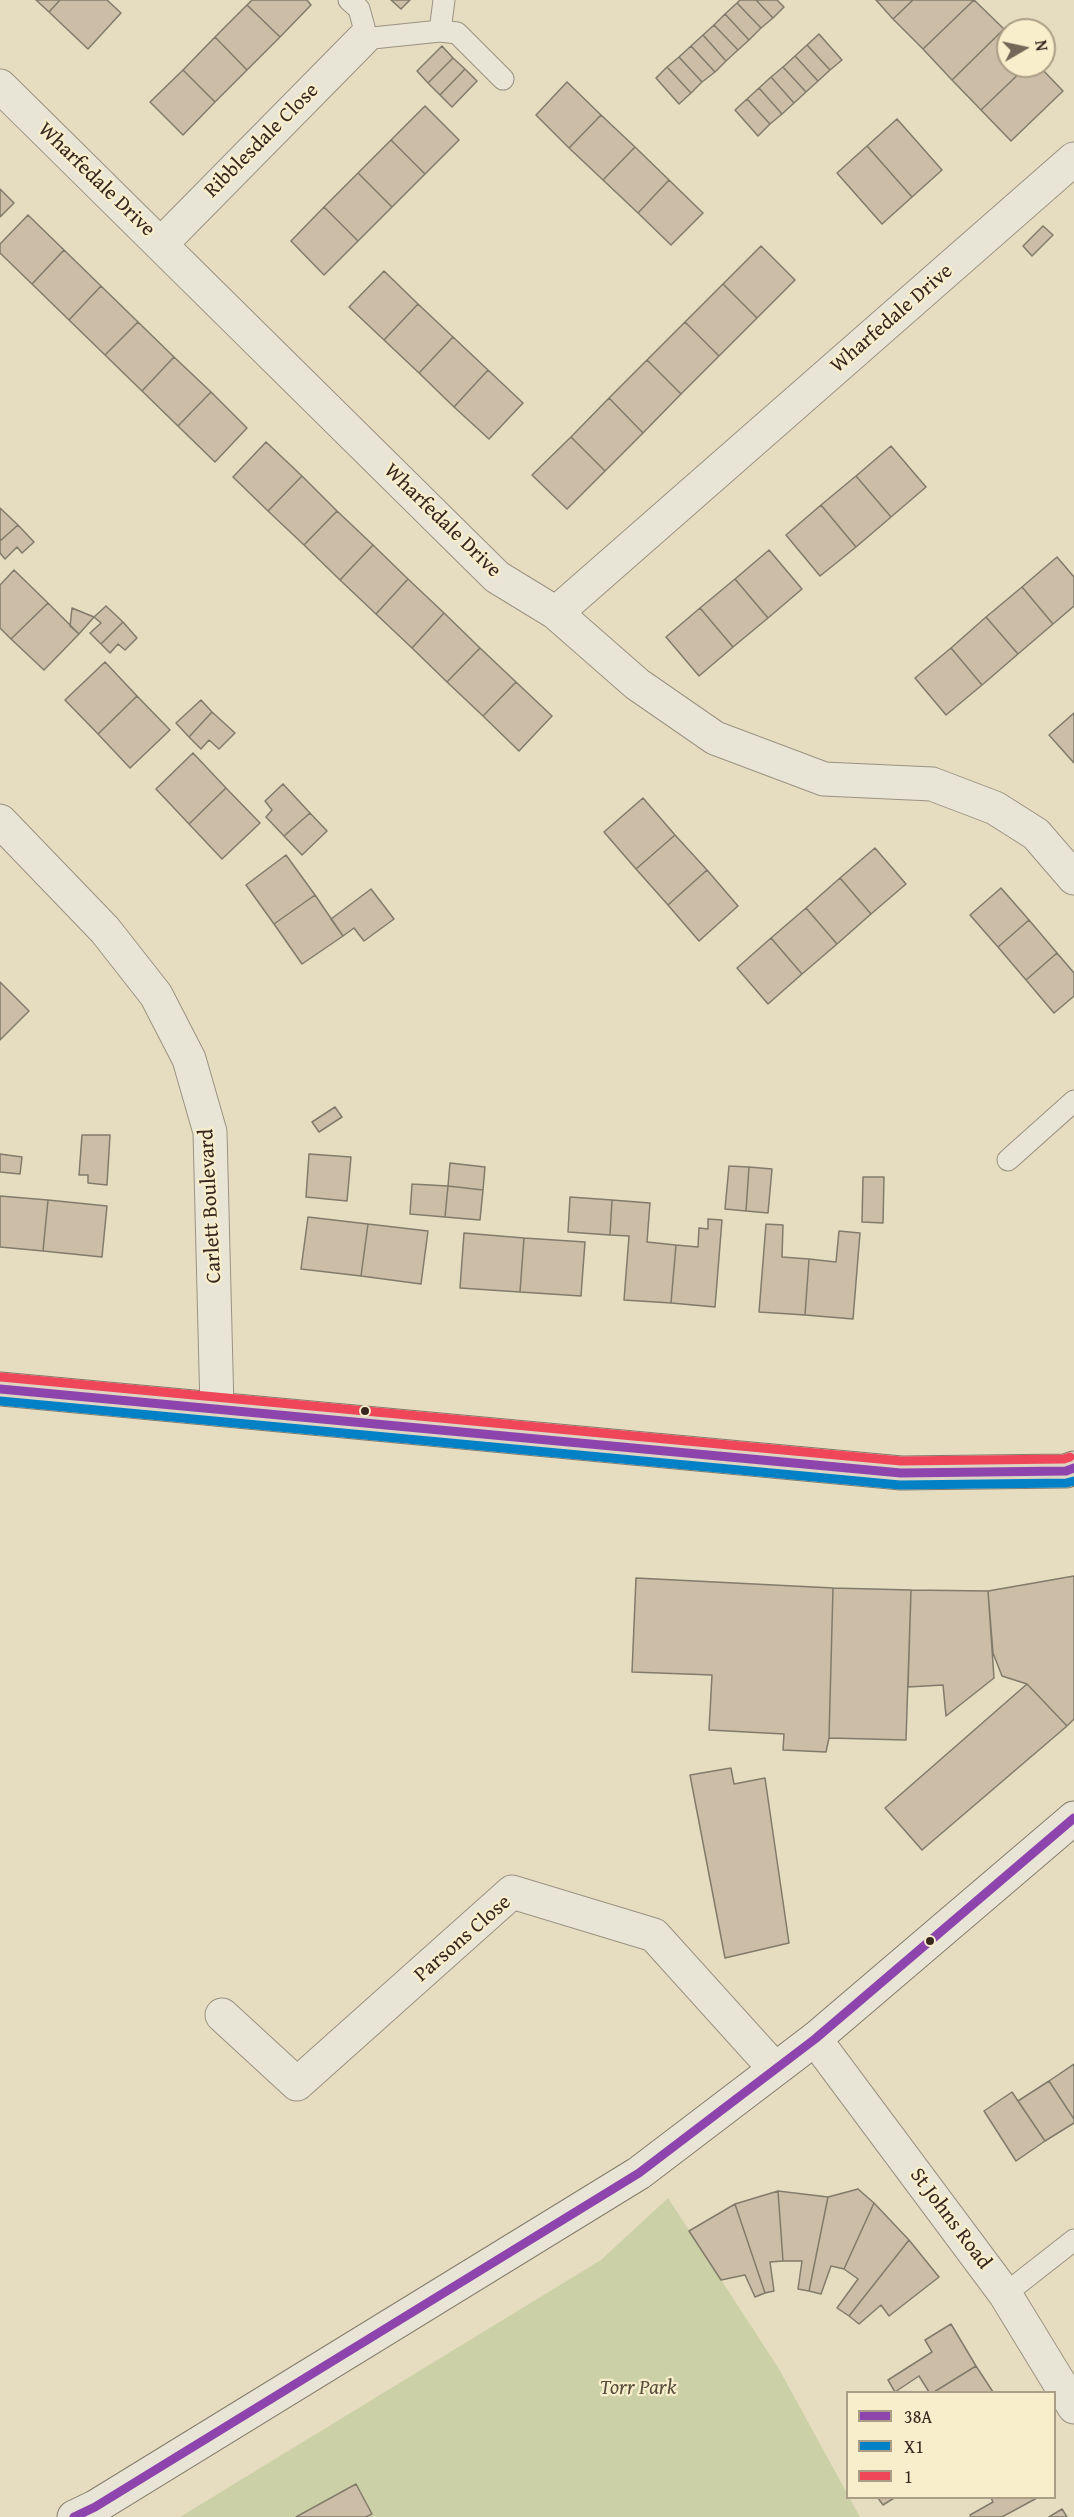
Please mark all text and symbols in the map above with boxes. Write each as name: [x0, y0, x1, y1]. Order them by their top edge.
north arrow: [996, 18, 1056, 78]
text: N: [1029, 38, 1054, 53]
street label: Ribblesdale Close: [200, 79, 324, 203]
street label: Wharfedale Drive: [32, 118, 160, 242]
street label: Wharfedale Drive: [826, 259, 958, 379]
street label: Wharfedale Drive: [378, 459, 506, 583]
street label: Carlett Boulevard: [194, 1128, 228, 1284]
unlabelled marker: [359, 1405, 371, 1417]
street label: Parsons Close: [409, 1890, 517, 1988]
unlabelled marker: [924, 1935, 936, 1947]
street label: St Johns Road: [904, 2163, 996, 2275]
park label: Torr Park: [600, 2376, 676, 2402]
legend: [846, 2391, 1056, 2499]
text: 38A: [904, 2403, 932, 2430]
text: X1: [904, 2433, 924, 2460]
text: 1: [904, 2463, 913, 2490]

